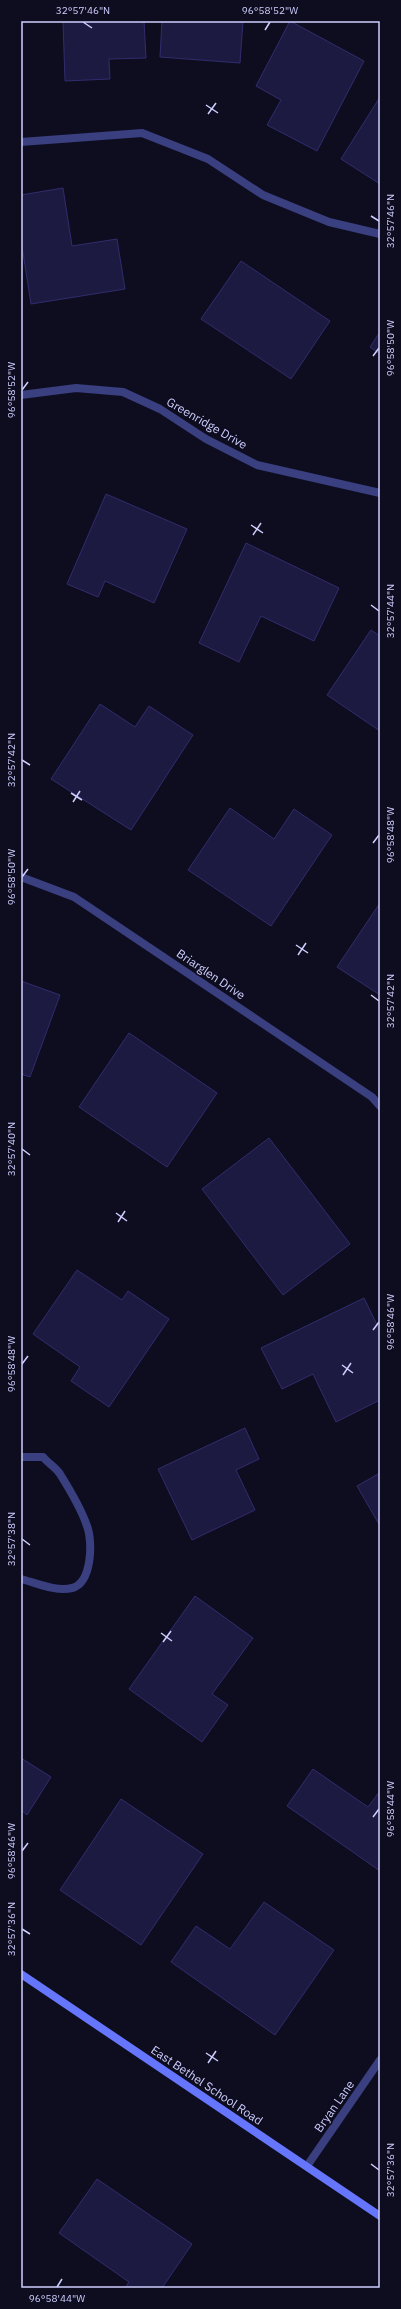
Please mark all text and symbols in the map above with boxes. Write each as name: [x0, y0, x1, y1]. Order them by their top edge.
text: 32°57'46"N: [56, 4, 110, 17]
text: 96°58'52"W: [242, 4, 298, 17]
text: 32°57'46"N: [384, 194, 397, 248]
text: 96°58'50"W: [384, 320, 397, 376]
text: 96°58'52"W: [5, 362, 18, 418]
street label: Greenridge Drive: [164, 394, 250, 452]
text: 32°57'44"N: [384, 584, 397, 638]
text: 32°57'42"N: [5, 733, 18, 787]
text: 96°58'48"W: [384, 807, 397, 863]
text: 96°58'50"W: [5, 849, 18, 905]
street label: Briarglen Drive: [174, 946, 248, 1003]
text: 32°57'42"N: [384, 974, 397, 1028]
text: 32°57'40"N: [5, 1122, 18, 1176]
text: 96°58'46"W: [384, 1294, 397, 1350]
text: 96°58'48"W: [5, 1336, 18, 1392]
text: 32°57'38"N: [5, 1512, 18, 1566]
text: 96°58'44"W: [384, 1781, 397, 1837]
text: 96°58'46"W: [5, 1823, 18, 1879]
text: 32°57'36"N: [5, 1902, 18, 1956]
street label: East Bethel School Road: [148, 2042, 266, 2128]
street label: Bryan Lane: [311, 2077, 358, 2135]
text: 32°57'36"N: [384, 2143, 397, 2197]
text: 96°58'44"W: [29, 2292, 85, 2305]

